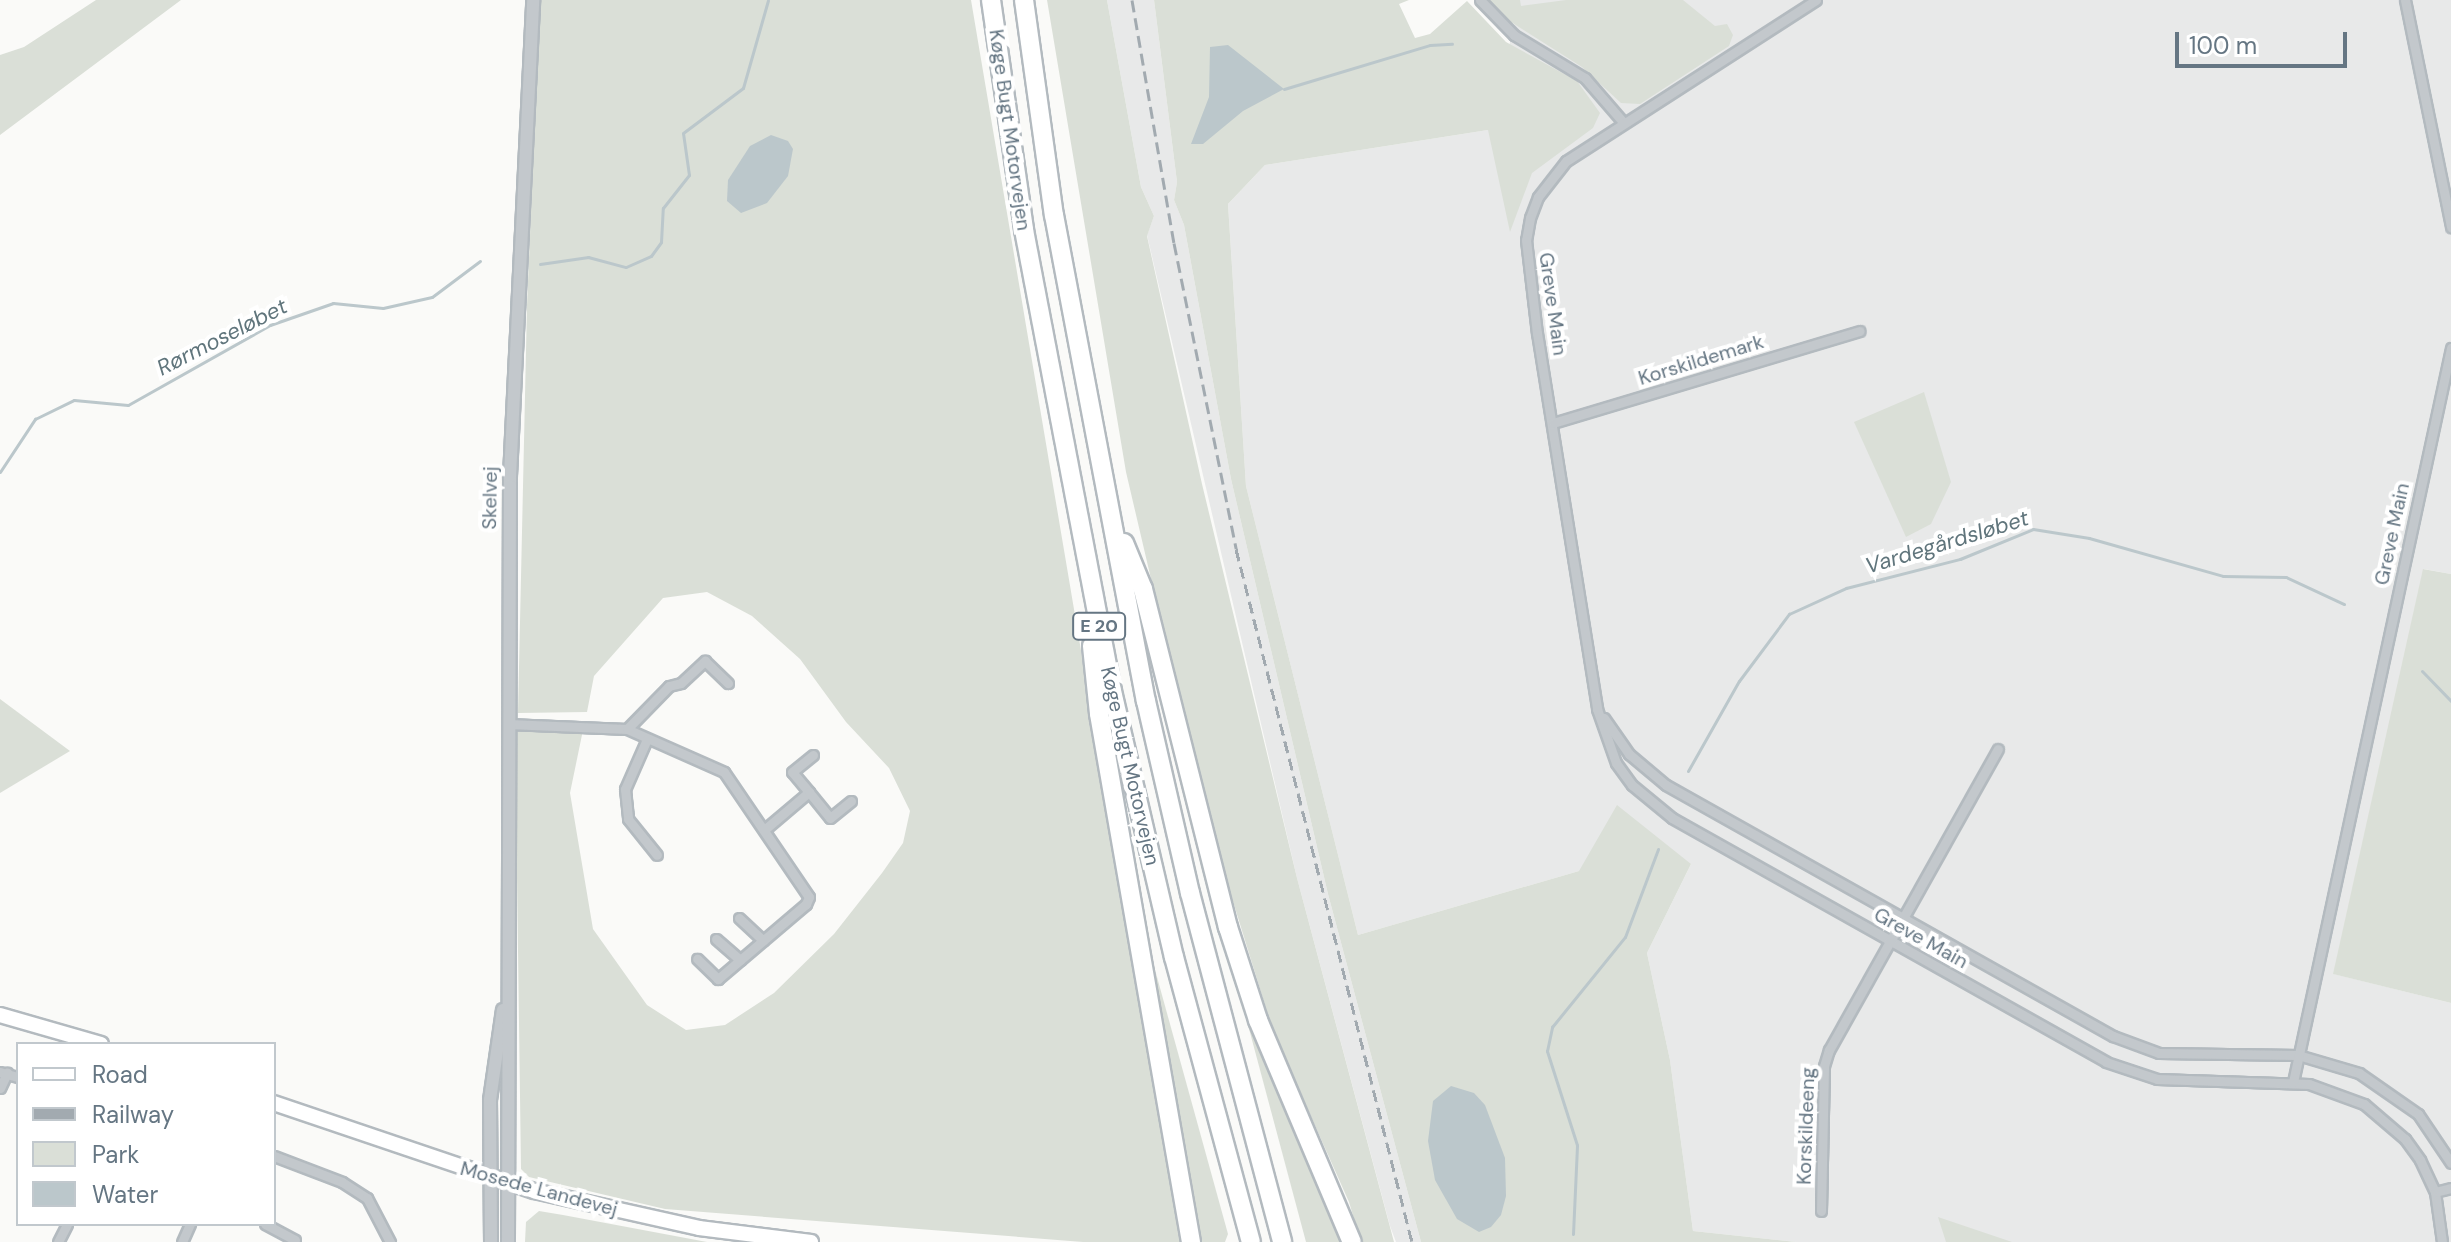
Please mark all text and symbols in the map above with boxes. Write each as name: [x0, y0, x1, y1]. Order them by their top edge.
scale bar: [2179, 16, 2351, 66]
street label: Køge Bugt Motorvejen: [984, 28, 1036, 232]
text: 100 m: [2189, 30, 2257, 61]
street label: Greve Main: [1534, 251, 1572, 357]
water label: Rørmoseløbet: [152, 293, 292, 381]
street label: Korskildemark: [1635, 330, 1767, 390]
street label: Skelvej: [477, 466, 503, 530]
street label: Greve Main: [2369, 481, 2415, 587]
water label: Vardegårdsløbet: [1862, 505, 2032, 579]
road number: E 20: [1071, 612, 1127, 640]
street label: Køge Bugt Motorvejen: [1095, 664, 1165, 868]
street label: Greve Main: [1870, 902, 1972, 974]
legend: [16, 1042, 276, 1226]
text: Road: [92, 1059, 148, 1090]
street label: Korskildeeng: [1792, 1067, 1820, 1185]
text: Railway: [92, 1099, 174, 1130]
text: Park: [92, 1139, 139, 1170]
street label: Mosede Landevej: [458, 1156, 620, 1222]
text: Water: [92, 1179, 158, 1210]

